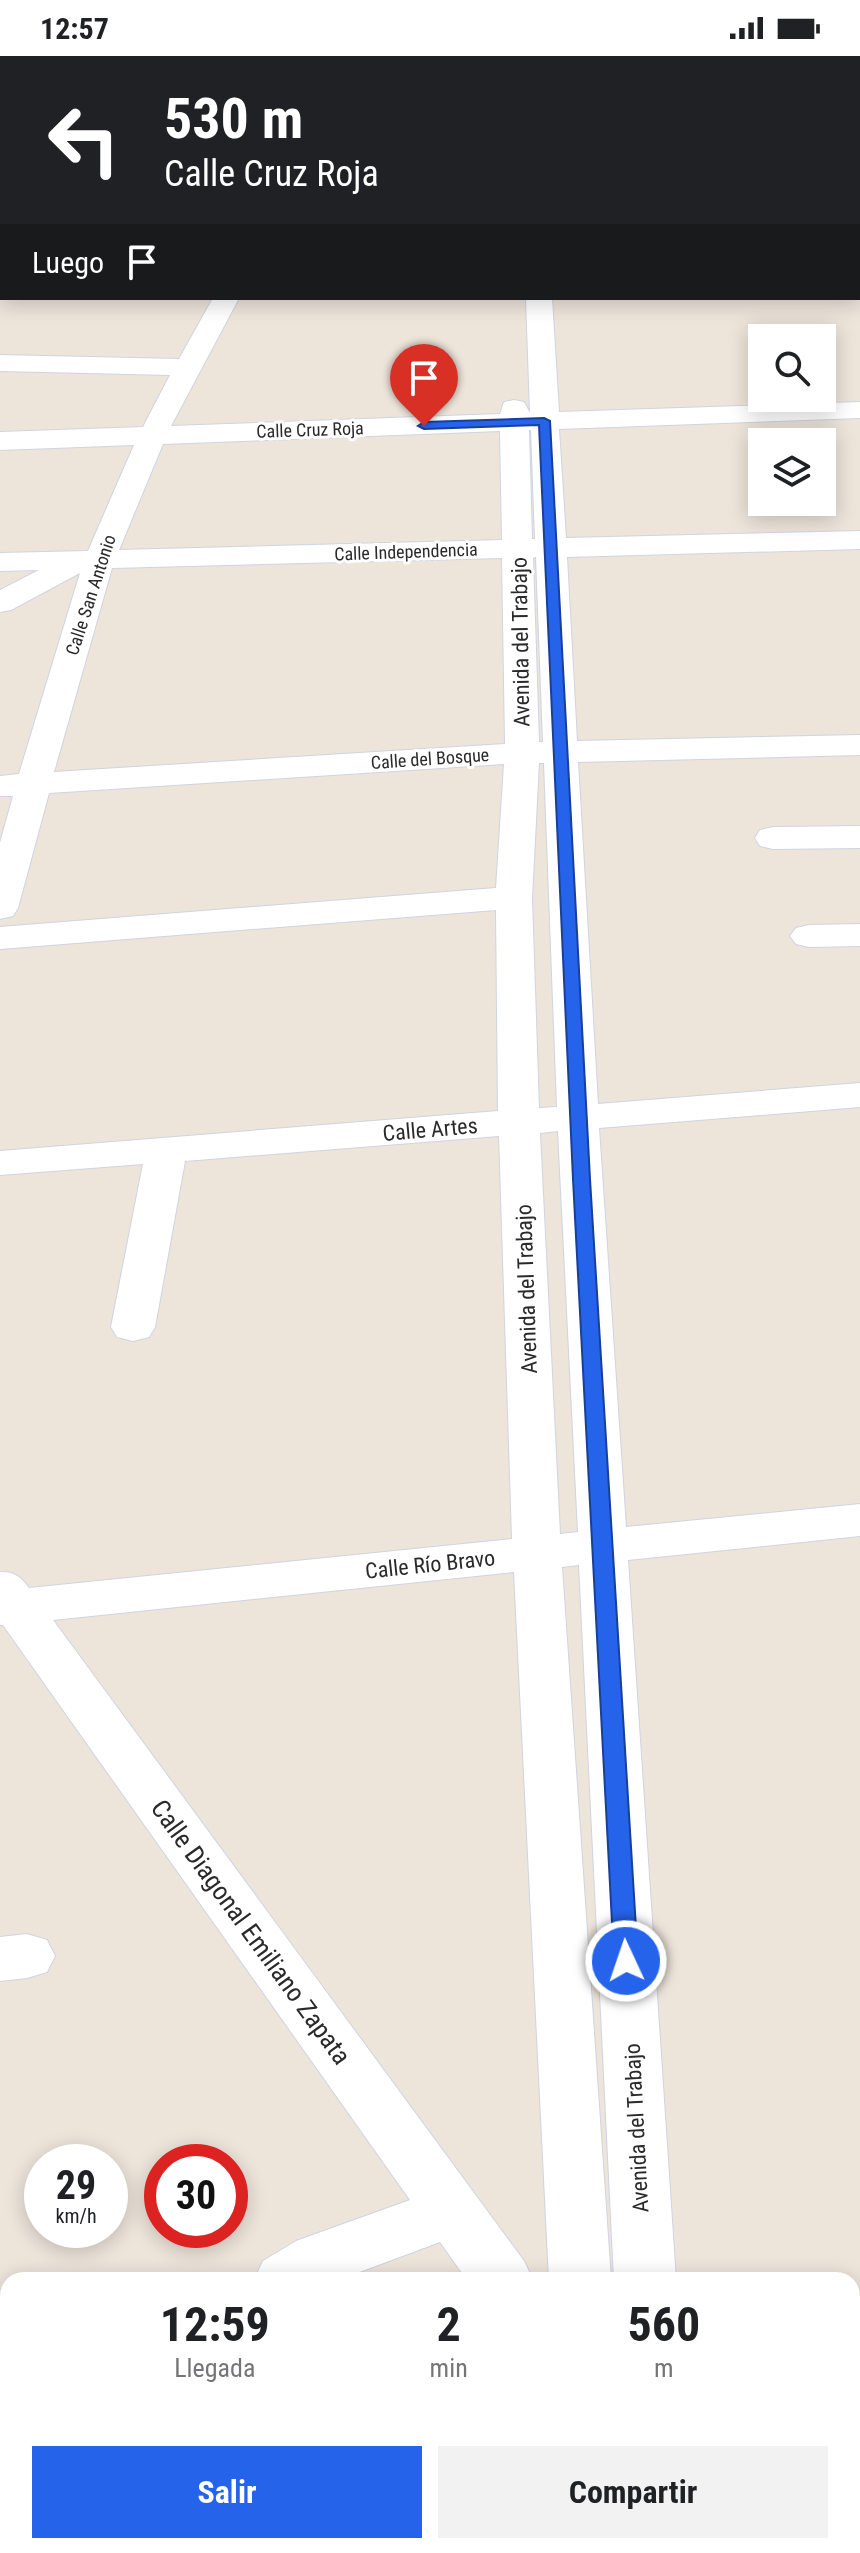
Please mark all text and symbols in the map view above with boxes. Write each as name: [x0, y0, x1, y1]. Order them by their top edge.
text: 12:57: [40, 11, 109, 46]
text: 530 m: [164, 86, 303, 152]
icon: left: [32, 88, 136, 192]
text: Calle Cruz Roja: [164, 153, 379, 195]
icon: arrive: [120, 240, 164, 284]
text: Luego: [32, 245, 104, 280]
map controls: [748, 324, 836, 516]
button: search: [748, 324, 836, 412]
pin: [390, 344, 458, 426]
icon: arrive: [402, 356, 446, 400]
street label: Calle Cruz Roja: [256, 417, 364, 442]
button: layers: [748, 428, 836, 516]
street label: Calle San Antonio: [61, 532, 120, 658]
street label: Calle Independencia: [334, 539, 478, 564]
street label: Avenida del Trabajo: [507, 557, 534, 727]
street label: Calle del Bosque: [370, 744, 490, 773]
street label: Calle Artes: [382, 1113, 479, 1146]
street label: Avenida del Trabajo: [511, 1204, 542, 1374]
street label: Calle Río Bravo: [364, 1545, 496, 1584]
street label: Calle Diagonal Emiliano Zapata: [145, 1794, 357, 2070]
position arrow: [584, 1919, 668, 2003]
street label: Avenida del Trabajo: [620, 2043, 653, 2213]
speed limit sign: 30: [144, 2144, 248, 2248]
text: 29: [56, 2162, 96, 2209]
text: km/h: [55, 2204, 97, 2228]
text: 12:59: [160, 2296, 270, 2353]
text: 2: [437, 2296, 461, 2353]
text: 560: [627, 2296, 700, 2353]
text: Llegada: [174, 2353, 255, 2383]
text: min: [430, 2353, 468, 2383]
text: m: [654, 2353, 674, 2383]
button: Salir: [32, 2446, 422, 2538]
button: Compartir: [438, 2446, 828, 2538]

